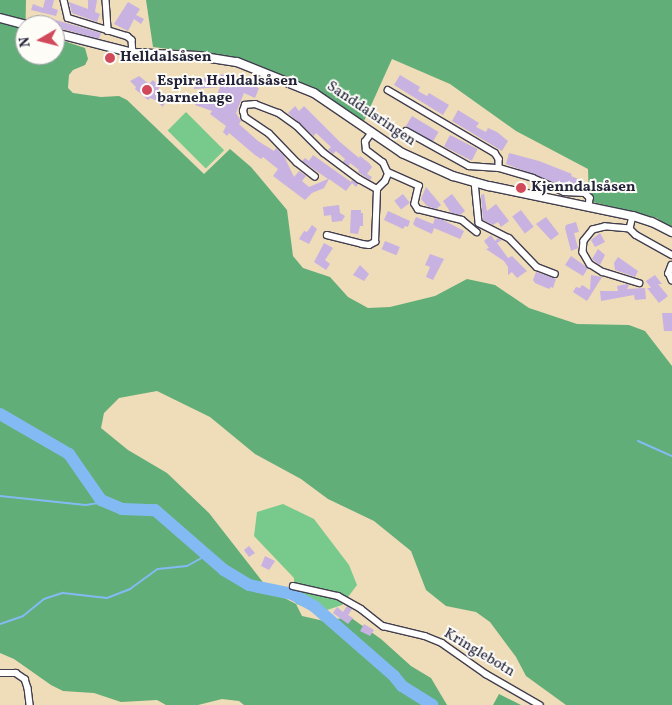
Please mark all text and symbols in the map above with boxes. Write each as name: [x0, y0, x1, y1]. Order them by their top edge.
north arrow: [15, 15, 65, 65]
text: N: [16, 36, 36, 48]
place label: Helldalsåsen: [120, 49, 212, 67]
marker: Helldalsåsen: [104, 52, 116, 64]
place label: Espira Helldalsåsen barnehage: [157, 72, 298, 107]
street label: Sanddalsringen: [323, 78, 419, 150]
marker: Espira Helldalsåsen barnehage: [141, 84, 153, 96]
place label: Kjenndalsåsen: [531, 179, 636, 197]
marker: Kjenndalsåsen: [515, 182, 527, 194]
street label: Kringlebotn: [440, 625, 518, 681]

